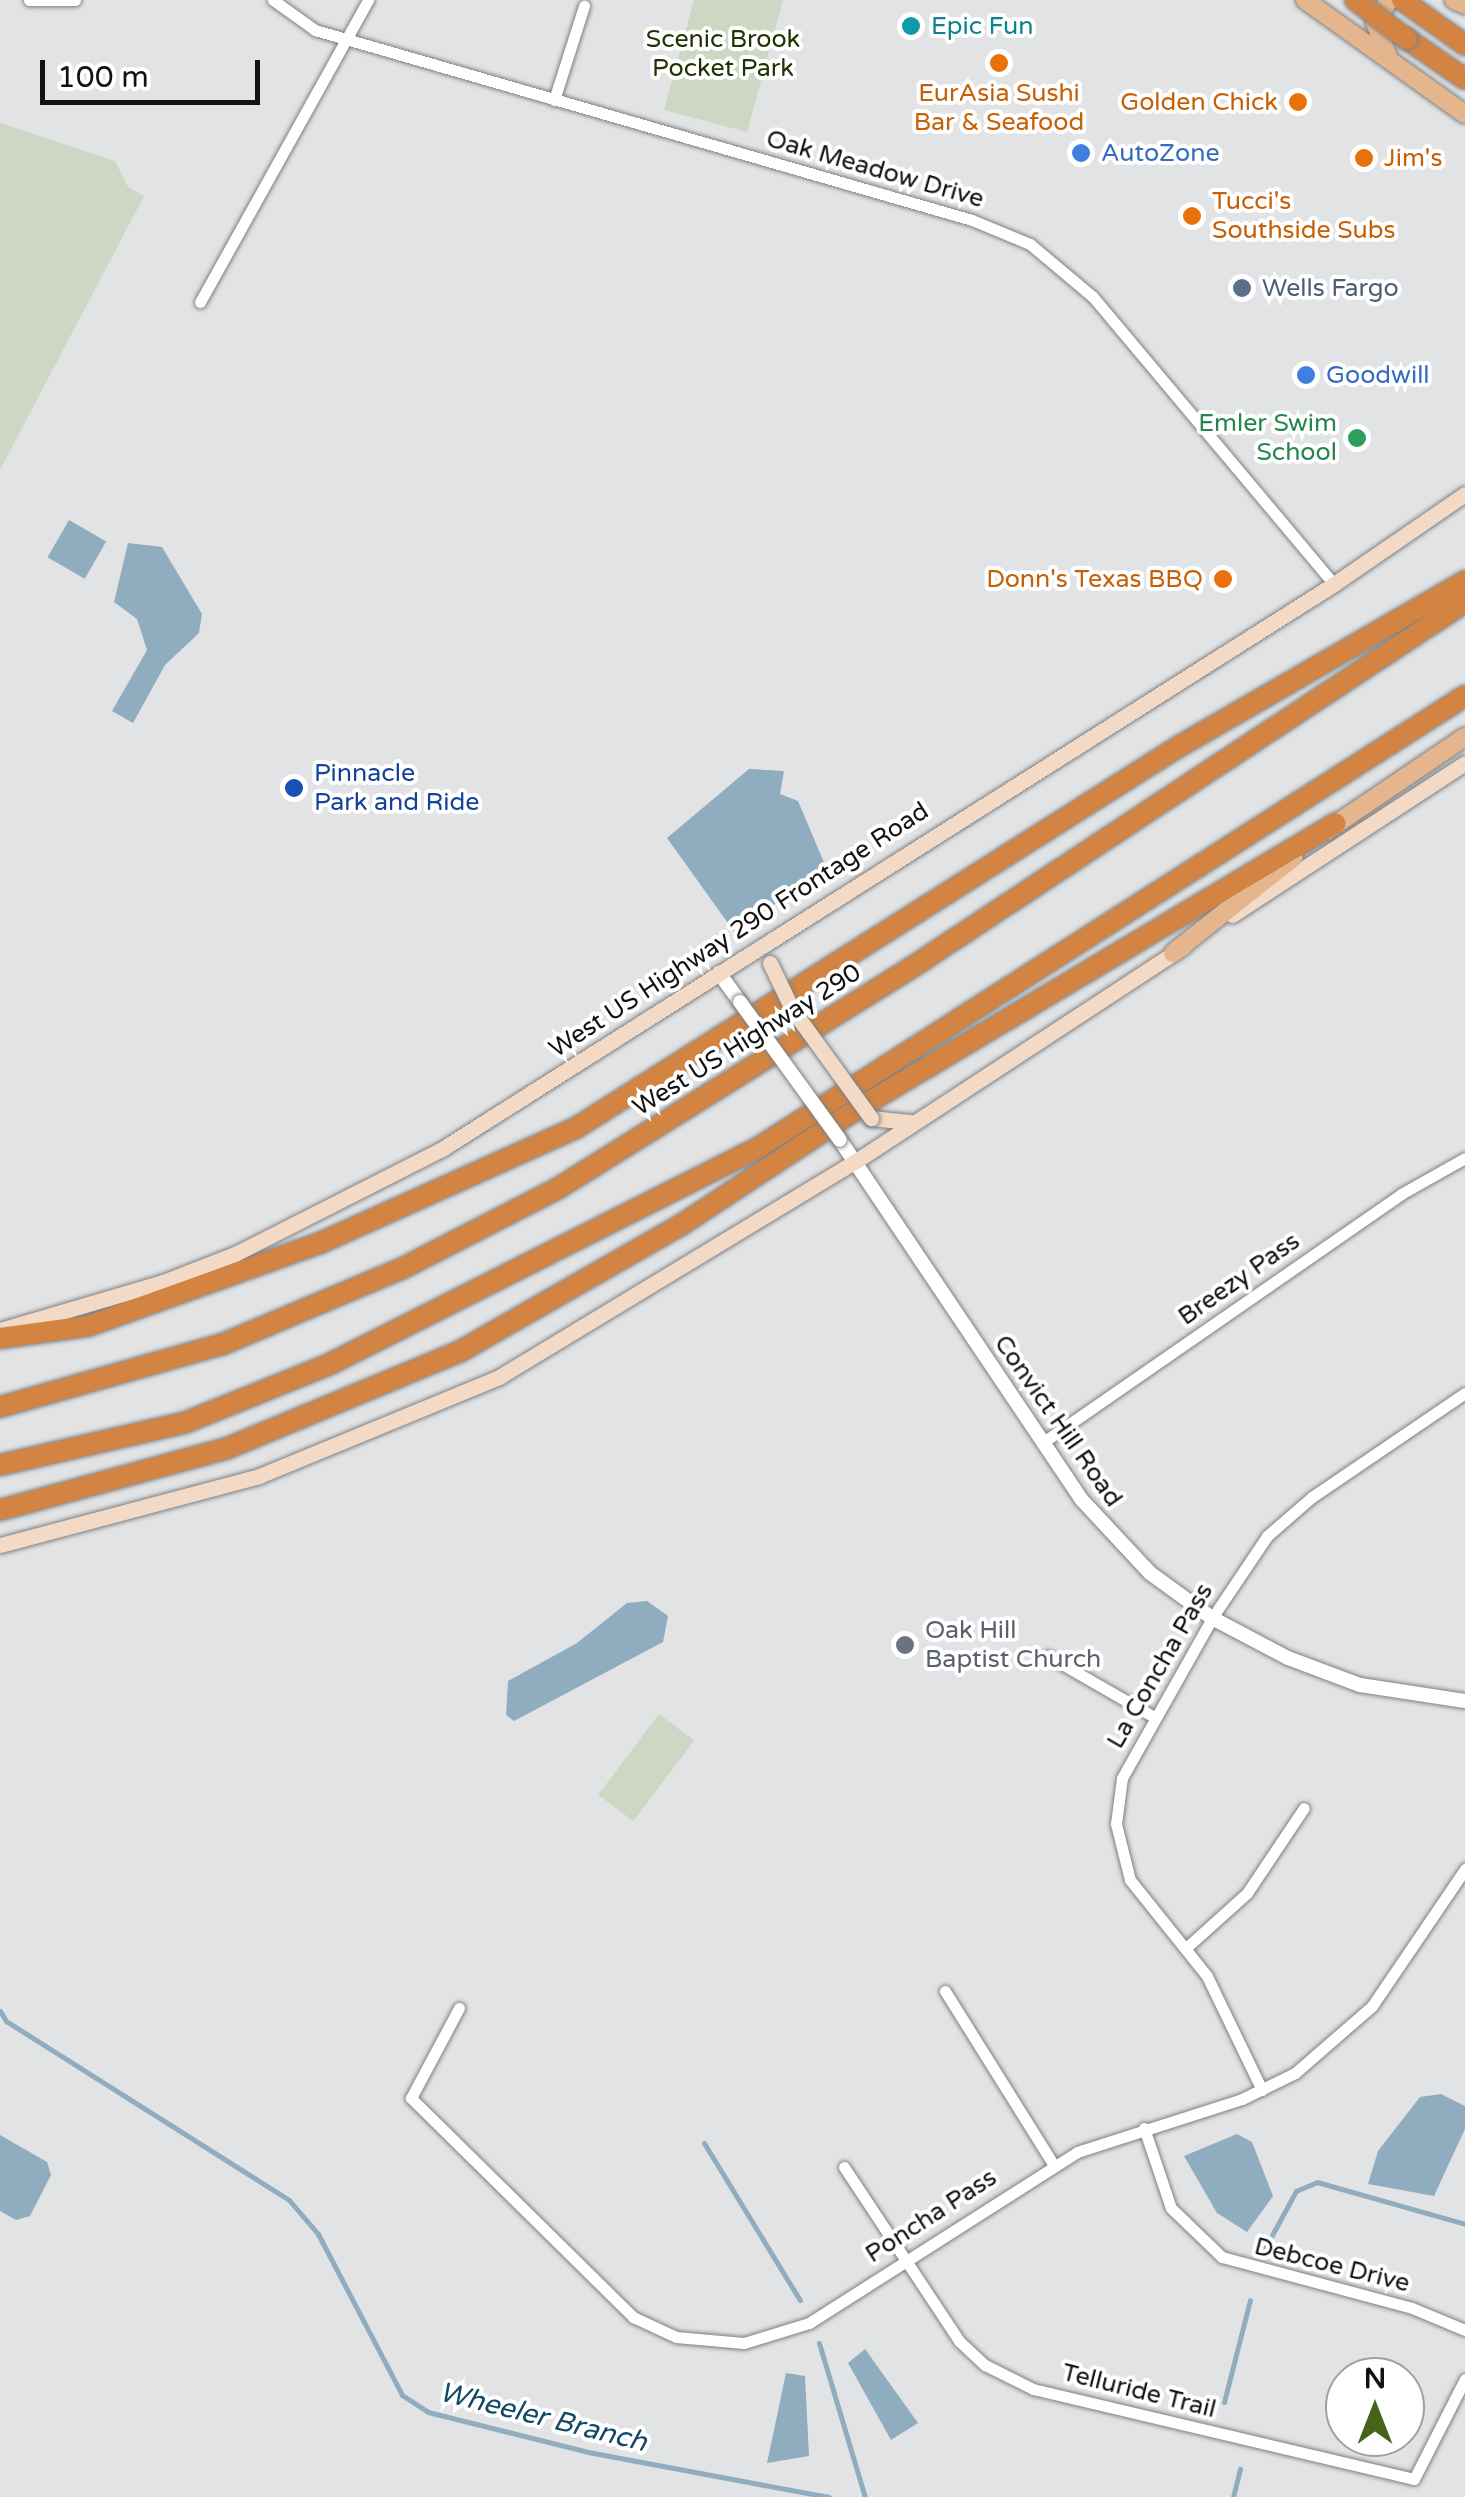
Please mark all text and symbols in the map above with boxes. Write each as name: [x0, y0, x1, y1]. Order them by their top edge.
place label: Epic Fun: [931, 11, 1033, 41]
marker: Epic Fun: [900, 15, 922, 37]
park label: Scenic Brook Pocket Park: [646, 25, 800, 84]
scale bar: [45, 40, 265, 102]
marker: EurAsia Sushi Bar & Seafood: [988, 52, 1010, 74]
text: 100 m: [57, 59, 149, 96]
place label: EurAsia Sushi Bar & Seafood: [914, 79, 1084, 138]
place label: Golden Chick: [1120, 87, 1278, 117]
marker: Golden Chick: [1287, 91, 1309, 113]
street label: Oak Meadow Drive: [763, 124, 987, 214]
place label: AutoZone: [1101, 138, 1220, 168]
marker: AutoZone: [1070, 142, 1092, 164]
place label: Jim's: [1384, 143, 1442, 173]
marker: Jim's: [1353, 147, 1375, 169]
place label: Tucci's Southside Subs: [1212, 187, 1395, 246]
marker: Tucci's Southside Subs: [1181, 205, 1203, 227]
place label: Wells Fargo: [1262, 273, 1399, 303]
marker: Wells Fargo: [1231, 277, 1253, 299]
place label: Goodwill: [1326, 360, 1430, 390]
marker: Goodwill: [1295, 364, 1317, 386]
place label: Emler Swim School: [1198, 409, 1337, 468]
marker: Emler Swim School: [1346, 427, 1368, 449]
place label: Donn's Texas BBQ: [986, 564, 1203, 594]
marker: Donn's Texas BBQ: [1212, 568, 1234, 590]
place label: Pinnacle Park and Ride: [314, 759, 479, 818]
marker: Pinnacle Park and Ride: [283, 777, 305, 799]
street label: West US Highway 290 Frontage Road: [544, 796, 934, 1064]
street label: West US Highway 290: [627, 958, 867, 1122]
street label: Breezy Pass: [1173, 1226, 1305, 1332]
street label: Convict Hill Road: [988, 1329, 1128, 1513]
street label: La Concha Pass: [1101, 1578, 1219, 1754]
place label: Oak Hill Baptist Church: [925, 1616, 1101, 1675]
marker: Oak Hill Baptist Church: [894, 1634, 916, 1656]
street label: Poncha Pass: [860, 2163, 1002, 2269]
street label: Debcoe Drive: [1251, 2231, 1413, 2299]
street label: Telluride Trail: [1059, 2357, 1219, 2425]
north arrow: [1325, 2357, 1425, 2457]
text: N: [1364, 2362, 1386, 2396]
water label: Wheeler Branch: [436, 2375, 650, 2459]

